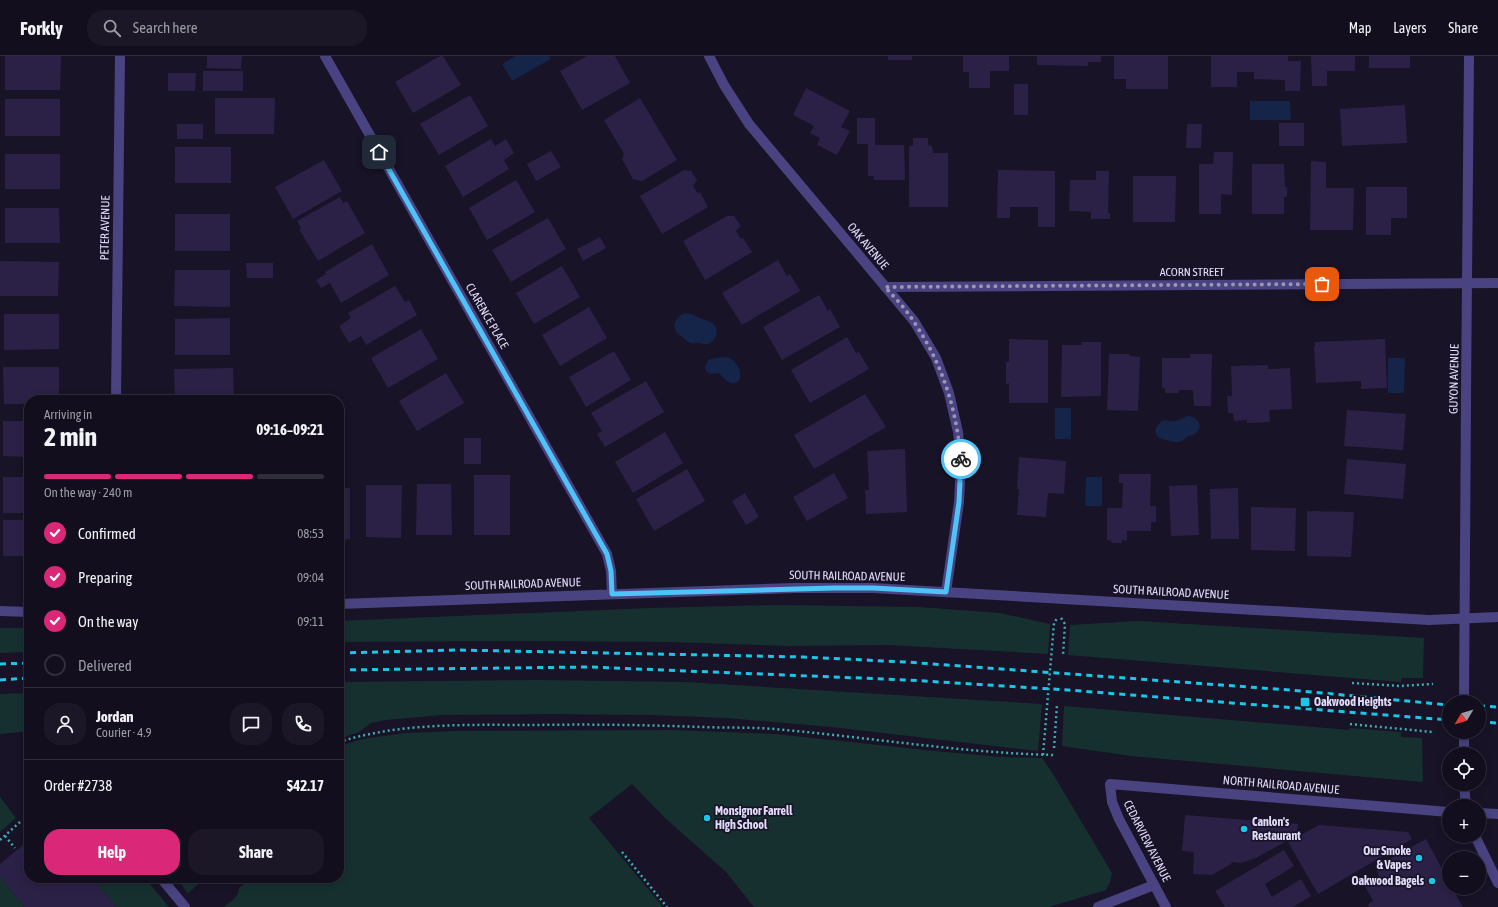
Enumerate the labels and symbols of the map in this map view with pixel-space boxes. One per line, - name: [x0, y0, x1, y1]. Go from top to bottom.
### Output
- pin: [362, 135, 396, 169]
- street label: PETER AVENUE: [97, 195, 113, 261]
- street label: OAK AVENUE: [845, 220, 891, 272]
- street label: ACORN STREET: [1160, 265, 1225, 279]
- pin: [1305, 267, 1339, 301]
- street label: CLARENCE PLACE: [463, 281, 511, 351]
- street label: GUYON AVENUE: [1446, 344, 1462, 414]
- courier: [941, 439, 981, 479]
- street label: SOUTH RAILROAD AVENUE: [789, 568, 905, 584]
- street label: SOUTH RAILROAD AVENUE: [465, 575, 581, 593]
- street label: SOUTH RAILROAD AVENUE: [1113, 582, 1229, 602]
- place label: Oakwood Heights: [1314, 695, 1392, 709]
- north arrow: [1442, 695, 1486, 739]
- marker: Oakwood Heights: [1299, 696, 1311, 708]
- street label: NORTH RAILROAD AVENUE: [1222, 773, 1340, 797]
- street label: CEDARVIEW AVENUE: [1120, 798, 1174, 884]
- place label: Monsignor Farrell High School: [715, 804, 793, 832]
- marker: Monsignor Farrell High School: [702, 813, 712, 823]
- place label: Canlon's Restaurant: [1252, 815, 1301, 843]
- marker: Canlon's Restaurant: [1239, 824, 1249, 834]
- place label: Our Smoke & Vapes: [1363, 844, 1412, 872]
- marker: Our Smoke & Vapes: [1414, 853, 1424, 863]
- place label: Oakwood Bagels: [1351, 874, 1425, 888]
- marker: Oakwood Bagels: [1427, 876, 1437, 886]

